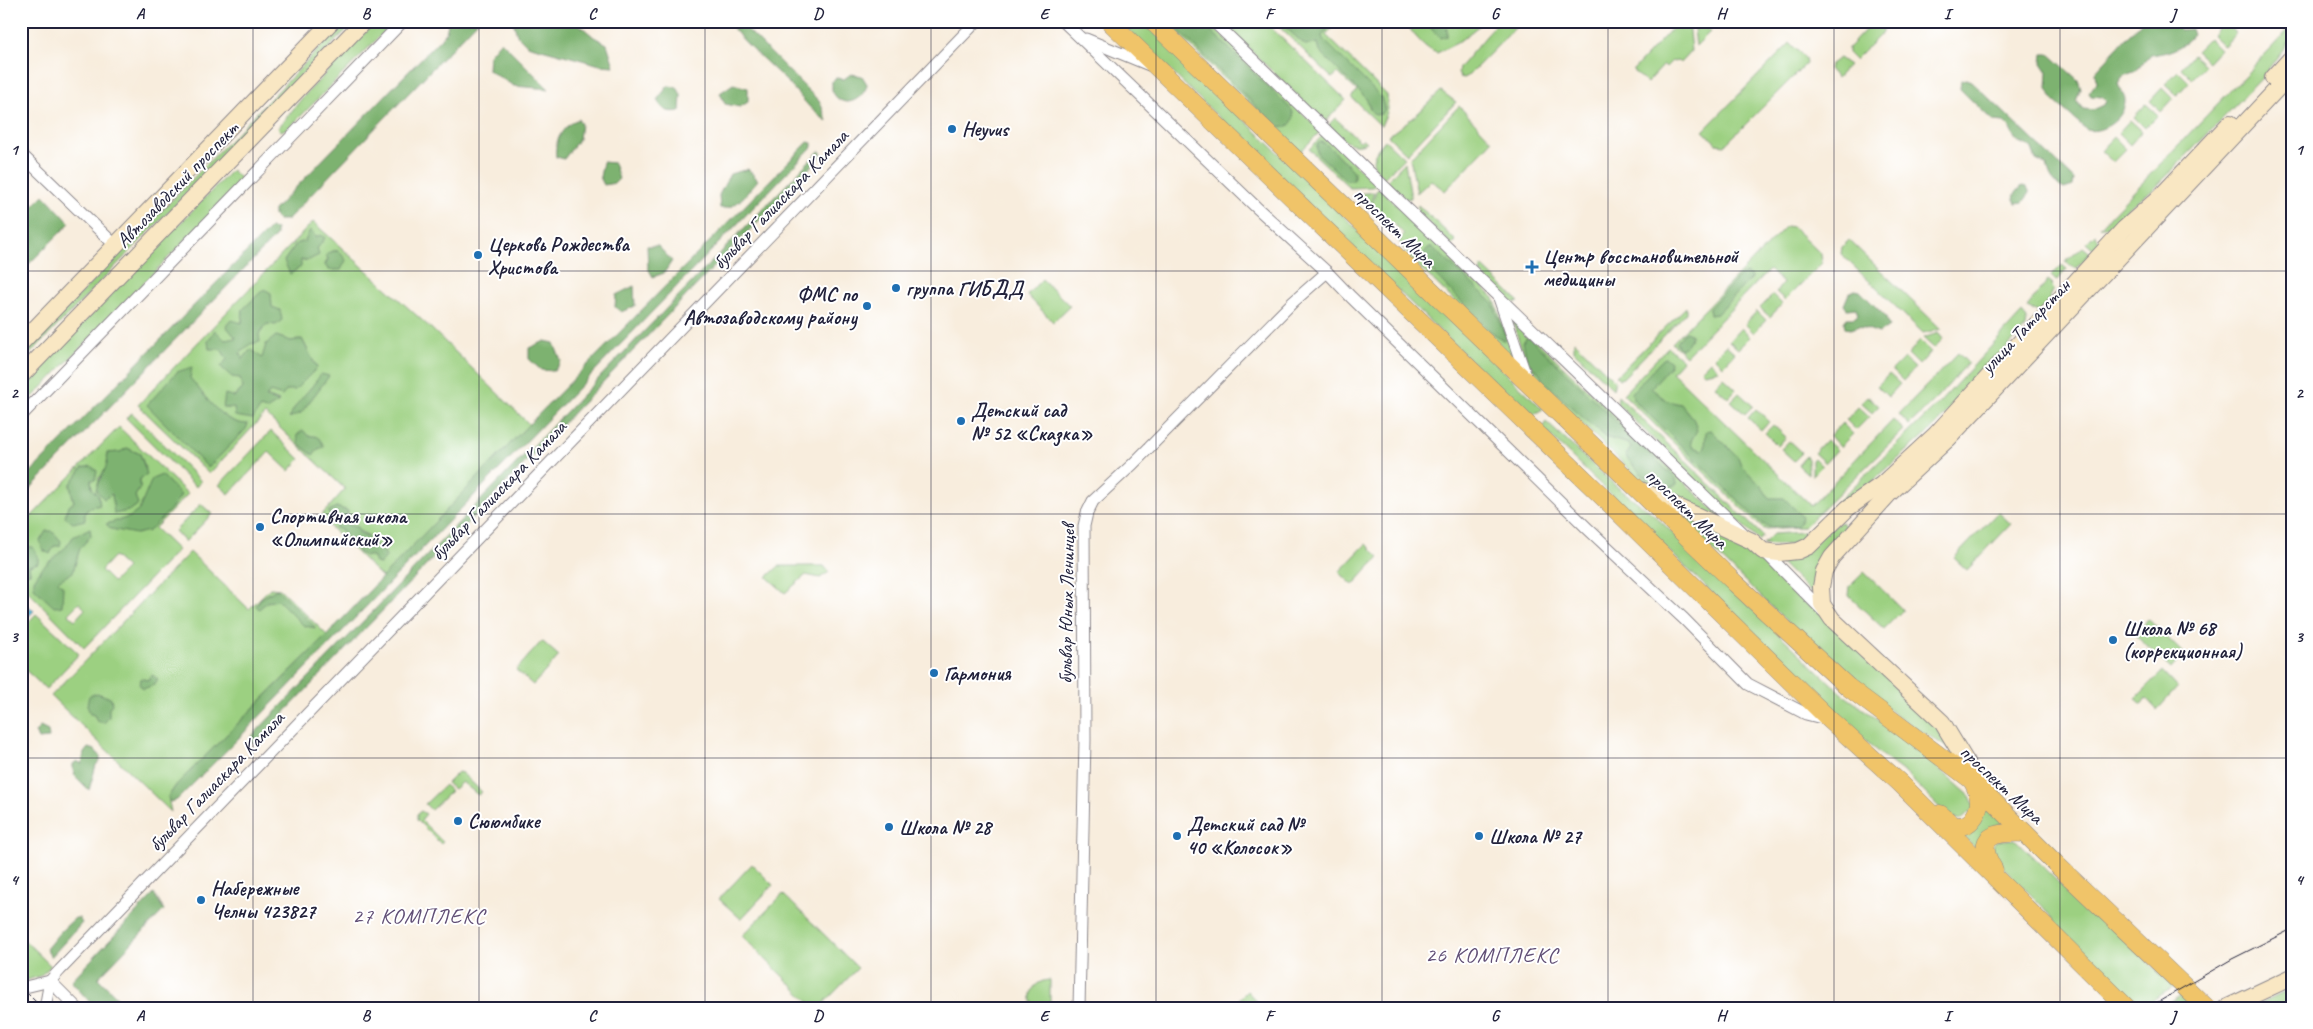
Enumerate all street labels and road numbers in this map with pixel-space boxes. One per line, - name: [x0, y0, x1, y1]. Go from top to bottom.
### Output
- street label: Автозаводский проспект: [111, 115, 245, 253]
- street label: бульвар Галиаскара Камала: [707, 123, 855, 275]
- street label: проспект Мира: [1348, 182, 1442, 274]
- street label: улица Татарстан: [1974, 272, 2077, 380]
- street label: бульвар Галиаскара Камала: [425, 414, 573, 566]
- street label: проспект Мира: [1640, 463, 1734, 555]
- street label: бульвар Юных Ленинцев: [1053, 521, 1080, 684]
- street label: бульвар Галиаскара Камала: [143, 705, 291, 857]
- street label: проспект Мира: [1955, 739, 2050, 830]

